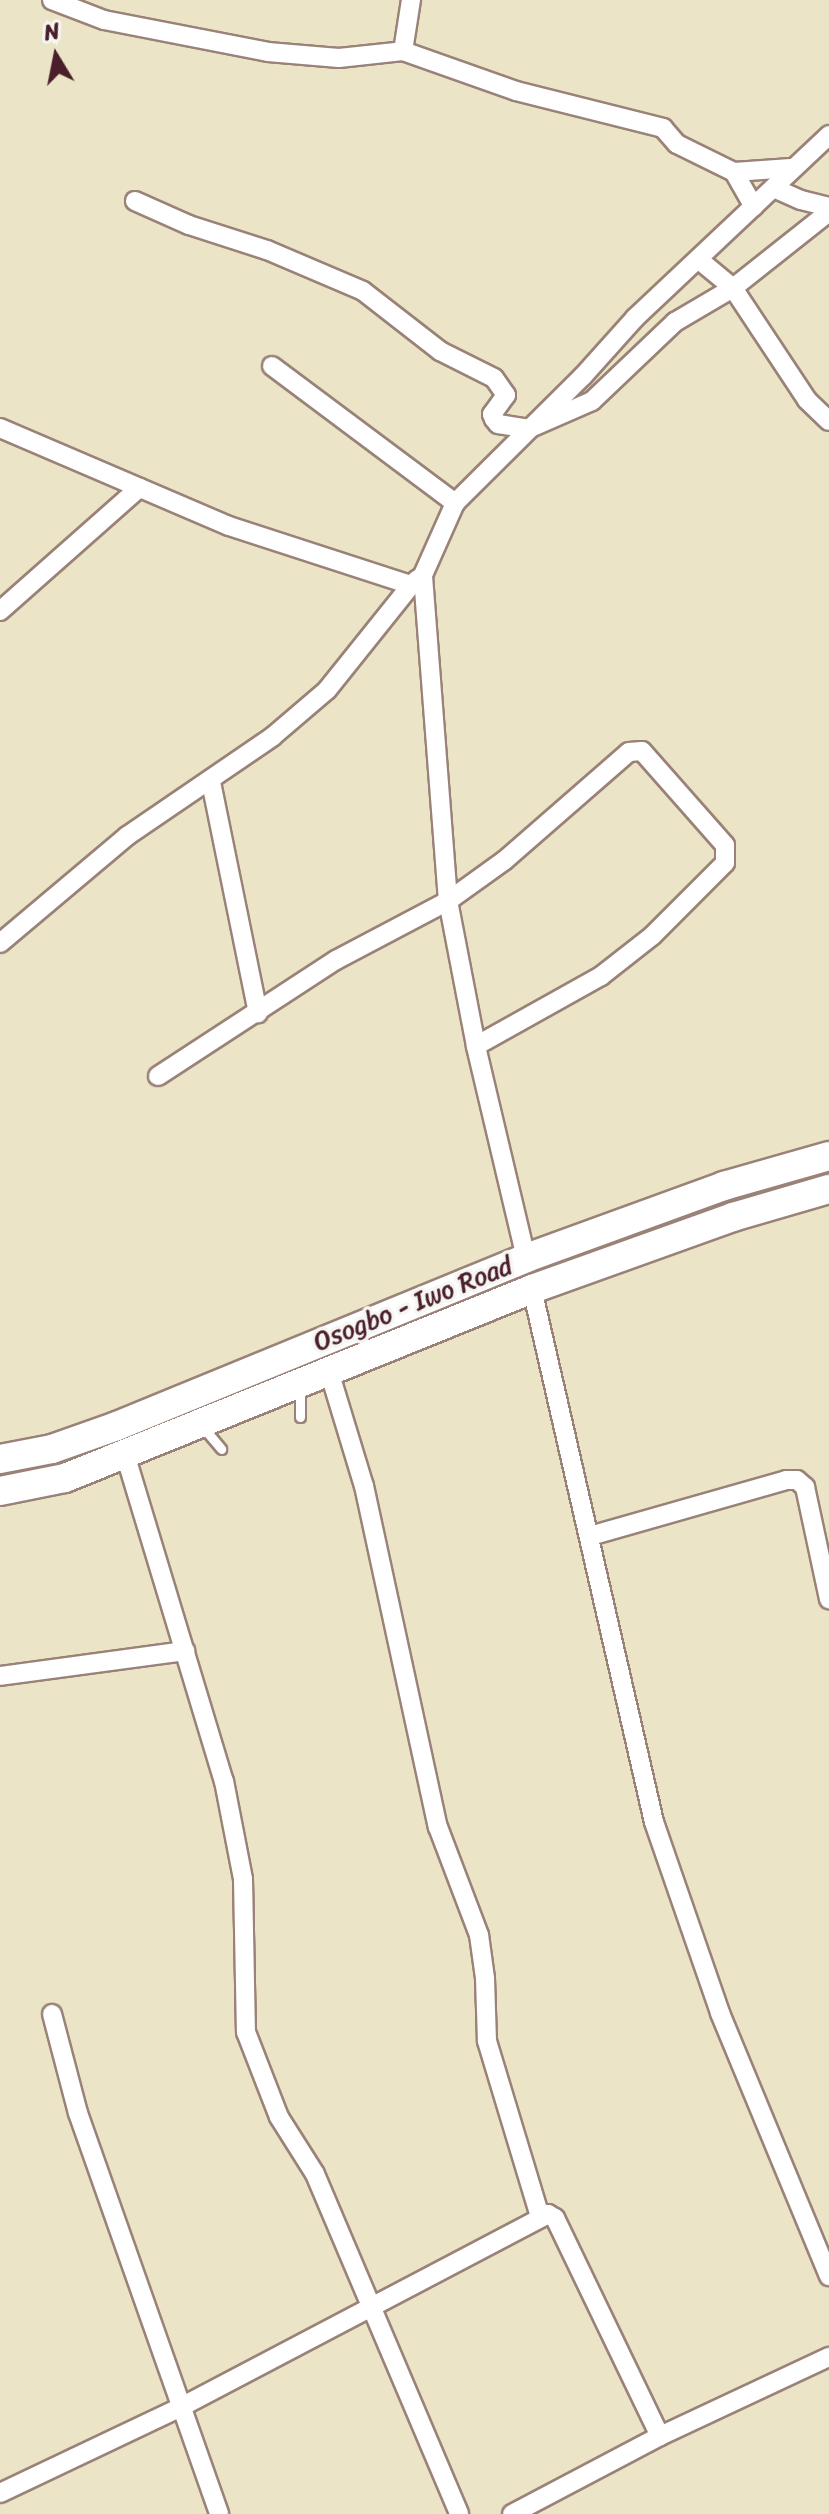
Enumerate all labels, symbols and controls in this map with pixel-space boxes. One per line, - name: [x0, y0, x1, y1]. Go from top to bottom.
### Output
- text: N: [41, 11, 63, 52]
- north arrow: [16, 16, 96, 96]
- street label: Osogbo - Iwo Road: [309, 1250, 517, 1358]

